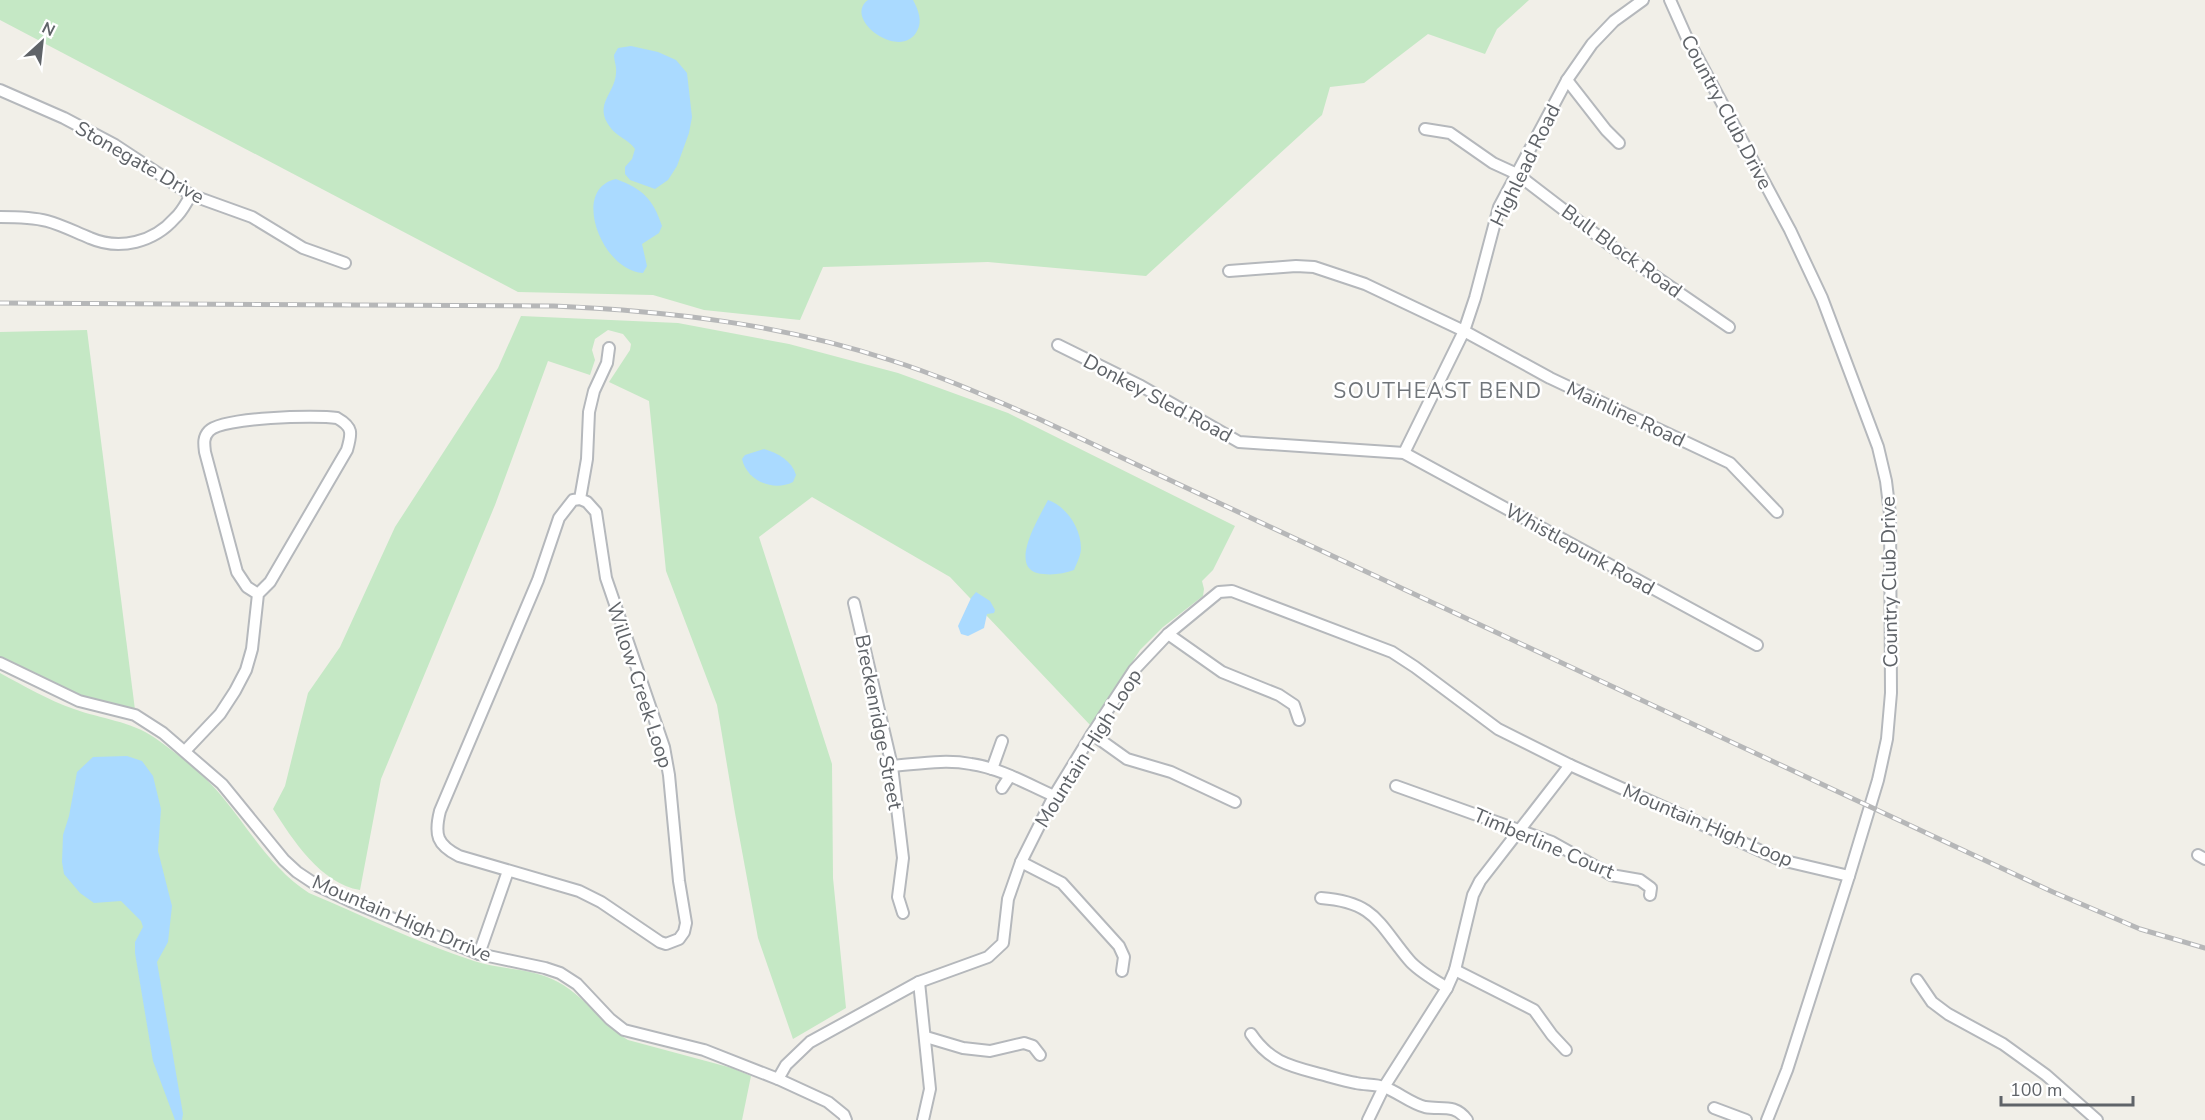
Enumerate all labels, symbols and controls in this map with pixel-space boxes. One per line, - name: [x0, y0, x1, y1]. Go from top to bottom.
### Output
- north arrow: [12, 12, 72, 72]
- text: N: [38, 17, 59, 42]
- street label: Country Club Drive: [1674, 30, 1779, 194]
- street label: Highlead Road: [1484, 99, 1567, 231]
- street label: Stonegate Drive: [70, 115, 209, 210]
- street label: Bull Block Road: [1556, 198, 1688, 304]
- street label: Donkey Sled Road: [1079, 348, 1237, 449]
- street label: Mainline Road: [1562, 375, 1689, 454]
- district label: SOUTHEAST BEND: [1333, 377, 1543, 405]
- street label: Country Club Drive: [1875, 496, 1904, 668]
- street label: Whistlepunk Road: [1500, 497, 1659, 602]
- street label: Willow Creek Loop: [600, 599, 679, 772]
- street label: Breckenridge Street: [848, 632, 909, 813]
- street label: Mountain High Loop: [1029, 664, 1148, 833]
- street label: Mountain High Loop: [1619, 777, 1797, 873]
- street label: Timberline Court: [1469, 802, 1619, 886]
- street label: Mountain High Drrive: [308, 868, 496, 968]
- scale bar: [2001, 1069, 2133, 1107]
- text: 100 m: [2010, 1078, 2062, 1102]

